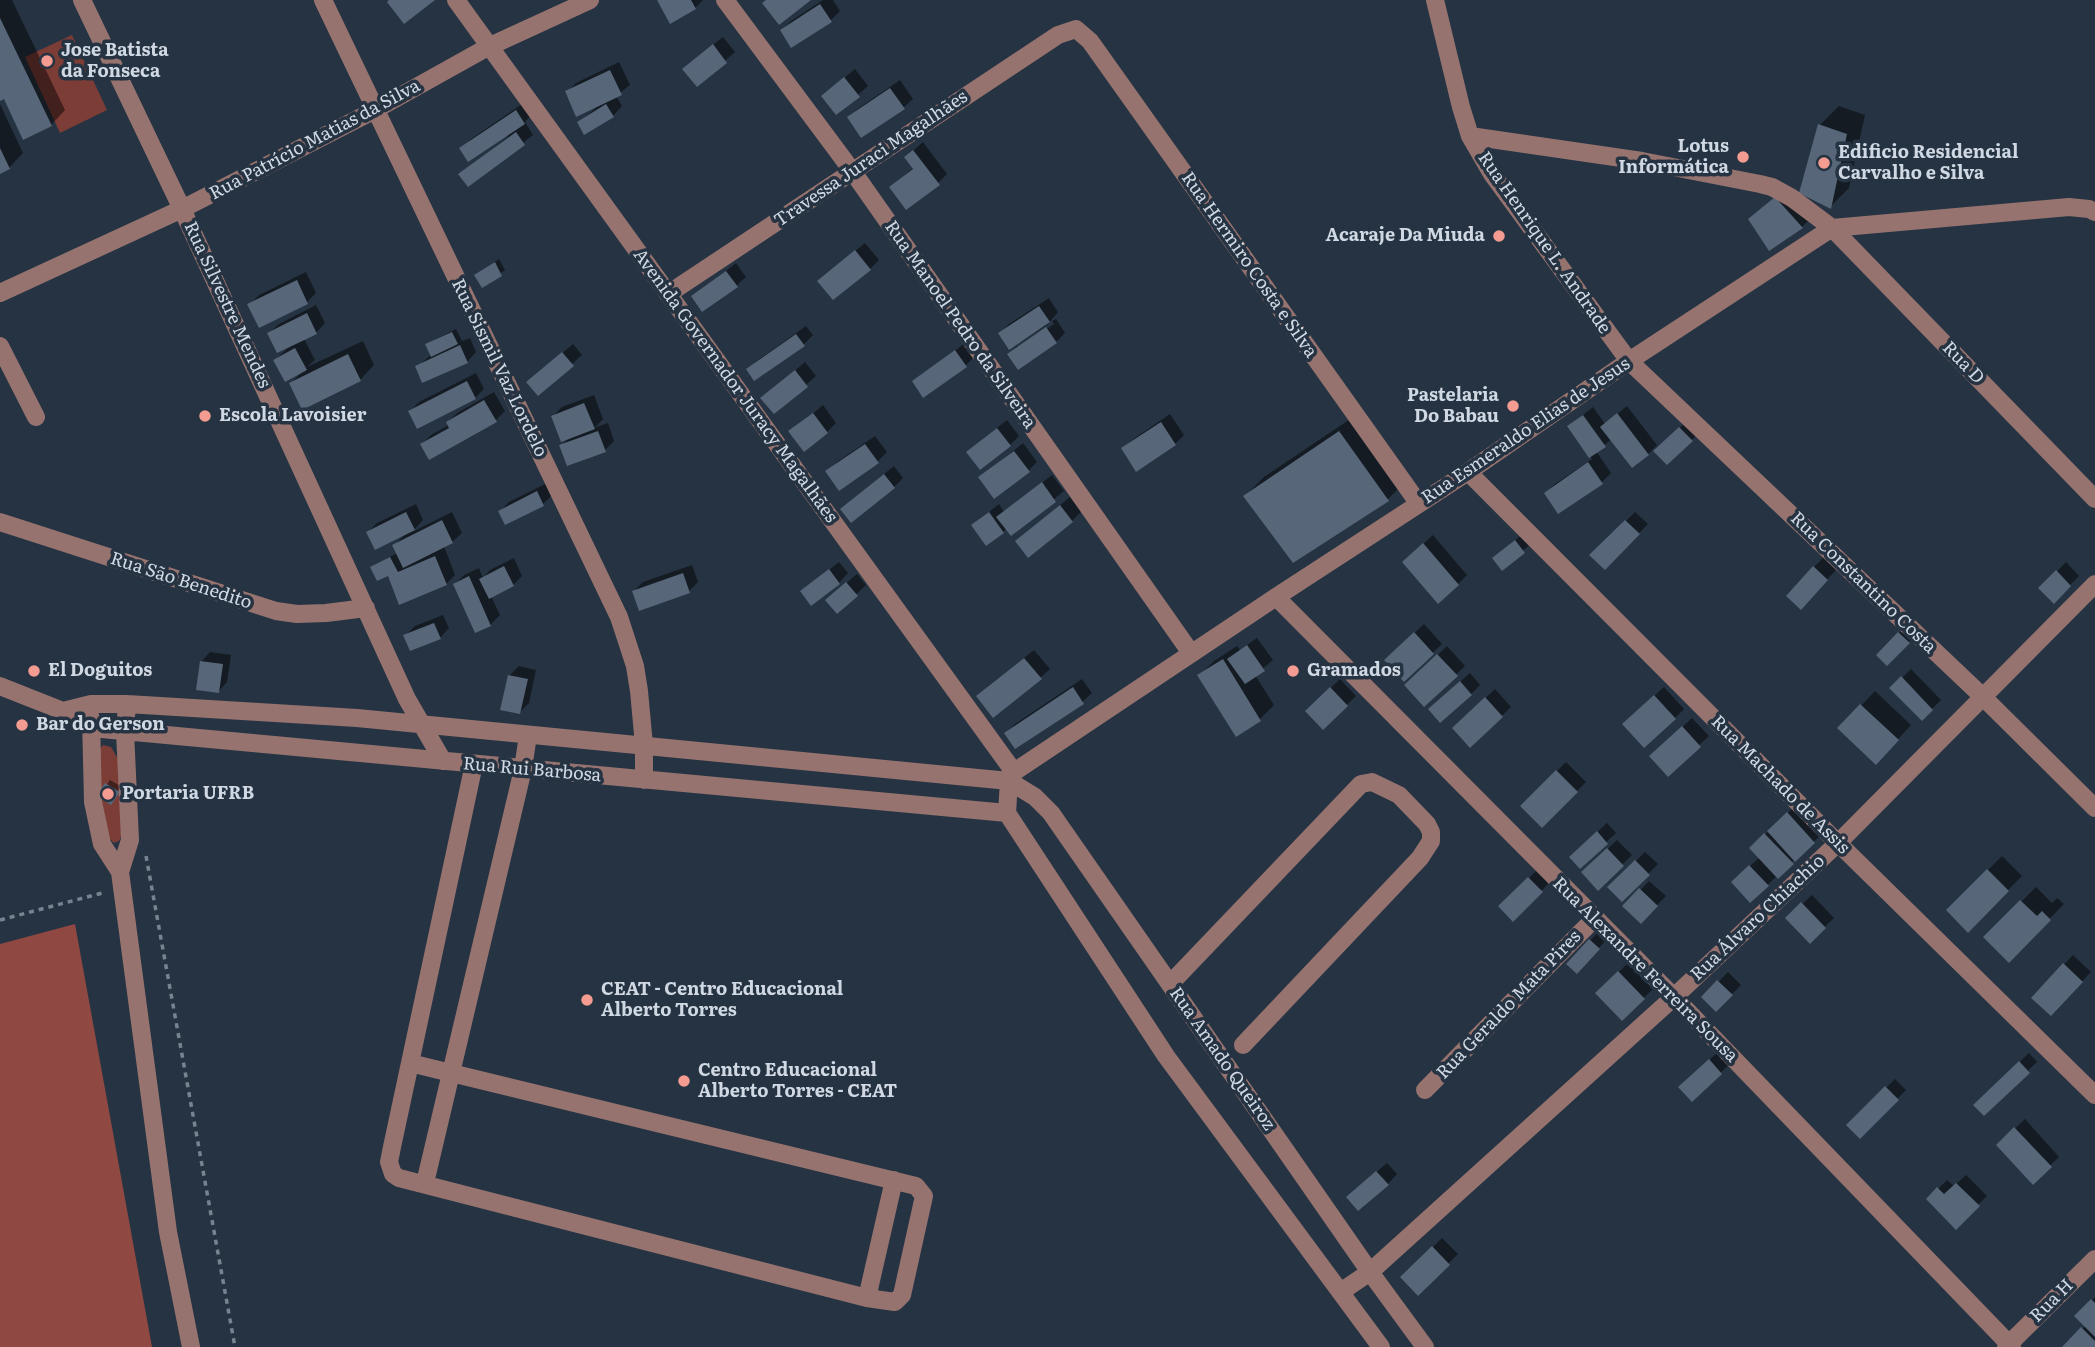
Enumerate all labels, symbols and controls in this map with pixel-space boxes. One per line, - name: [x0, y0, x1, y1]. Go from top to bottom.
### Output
- place label: Jose Batista da Fonseca: [61, 40, 169, 82]
- marker: Jose Batista da Fonseca: [39, 53, 55, 69]
- street label: Rua Patrício Matias da Silva: [206, 75, 424, 205]
- street label: Travessa Juraci Magalhães: [770, 86, 972, 232]
- place label: Lotus Informática: [1618, 136, 1729, 178]
- place label: Edificio Residencial Carvalho e Silva: [1838, 142, 2019, 184]
- street label: Rua Henrique L. Andrade: [1473, 148, 1615, 338]
- marker: Lotus Informática: [1735, 149, 1751, 165]
- marker: Edificio Residencial Carvalho e Silva: [1816, 155, 1832, 171]
- street label: Rua Hermiro Costa e Silva: [1177, 168, 1321, 362]
- street label: Rua Manoel Pedro da Silveira: [880, 217, 1040, 433]
- street label: Rua Silvestre Mendes: [179, 218, 275, 392]
- place label: Acaraje Da Miuda: [1325, 225, 1485, 247]
- marker: Acaraje Da Miuda: [1491, 228, 1507, 244]
- street label: Avenida Governador Juracy Magalhães: [628, 245, 842, 527]
- street label: Rua Sismil Vaz Lordelo: [446, 275, 552, 461]
- street label: Rua D: [1938, 337, 1988, 389]
- street label: Rua Esmeraldo Elias de Jesus: [1418, 353, 1634, 509]
- place label: Pastelaria Do Babau: [1407, 385, 1499, 428]
- marker: Pastelaria Do Babau: [1505, 398, 1521, 414]
- place label: Escola Lavoisier: [219, 405, 366, 427]
- marker: Escola Lavoisier: [197, 408, 213, 424]
- street label: Rua Constantino Costa: [1786, 508, 1940, 658]
- street label: Rua São Benedito: [107, 548, 255, 614]
- place label: El Doguitos: [48, 660, 152, 682]
- place label: Gramados: [1307, 660, 1401, 682]
- marker: El Doguitos: [26, 663, 42, 679]
- marker: Gramados: [1285, 663, 1301, 679]
- street label: Rua Machado de Assis: [1706, 711, 1854, 859]
- place label: Bar do Gerson: [36, 714, 165, 736]
- marker: Bar do Gerson: [14, 717, 30, 733]
- street label: Rua Rui Barbosa: [462, 753, 602, 787]
- place label: Portaria UFRB: [122, 783, 254, 805]
- marker: Portaria UFRB: [100, 786, 116, 802]
- street label: Rua Álvaro Chiachio: [1687, 850, 1829, 986]
- street label: Rua Alexandre Ferreira Sousa: [1548, 873, 1742, 1067]
- street label: Rua Geraldo Mata Pires: [1432, 926, 1586, 1084]
- place label: CEAT - Centro Educacional Alberto Torres: [601, 979, 843, 1021]
- street label: Rua Amado Queiroz: [1164, 983, 1280, 1135]
- marker: CEAT - Centro Educacional Alberto Torres: [579, 992, 595, 1008]
- place label: Centro Educacional Alberto Torres - CEAT: [698, 1060, 897, 1102]
- marker: Centro Educacional Alberto Torres - CEAT: [676, 1073, 692, 1089]
- street label: Rua H: [2026, 1275, 2078, 1327]

